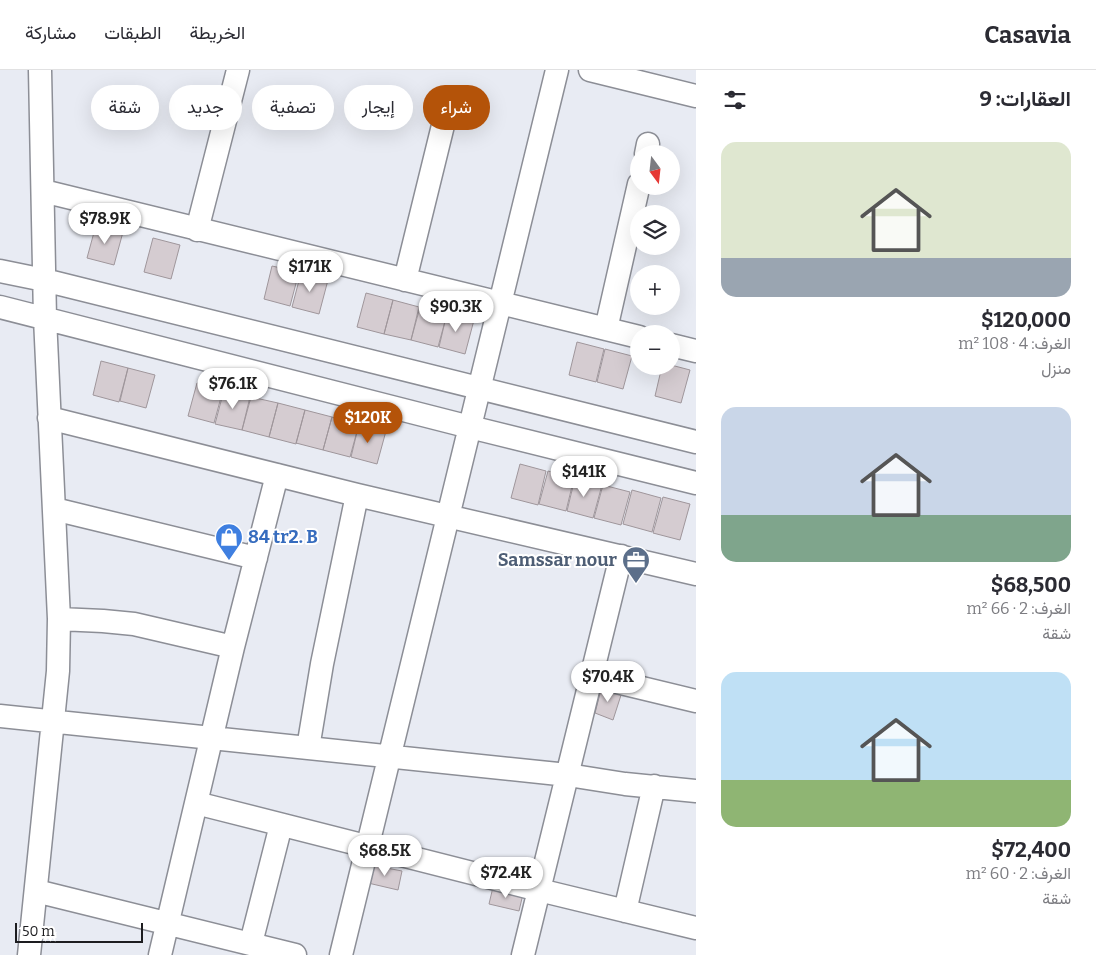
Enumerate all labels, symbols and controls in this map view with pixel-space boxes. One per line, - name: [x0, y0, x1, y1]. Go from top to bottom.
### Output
- text: Casavia: [984, 21, 1071, 49]
- text: مشاركة: [25, 22, 76, 44]
- text: الطبقات: [104, 22, 161, 44]
- text: الخريطة: [189, 22, 245, 44]
- chip: شقة: [91, 85, 159, 130]
- chip: جديد: [169, 85, 242, 130]
- chip: تصفية: [252, 85, 334, 130]
- chip: إيجار: [344, 85, 413, 130]
- chip: شراء: [423, 85, 490, 130]
- icon: filters: [721, 86, 749, 114]
- text: العقارات: 9: [980, 86, 1071, 112]
- north arrow: [630, 145, 680, 195]
- map controls: [630, 145, 680, 375]
- icon: home: [851, 175, 941, 265]
- pin: $78.9K: [64, 202, 146, 245]
- button: layers: [630, 205, 680, 255]
- text: $78.9K: [79, 209, 131, 228]
- pin: $171K: [275, 250, 345, 293]
- text: $171K: [288, 257, 332, 276]
- button: +: [630, 265, 680, 315]
- pin: $90.3K: [415, 290, 497, 333]
- text: $90.3K: [430, 297, 482, 316]
- text: $120,000: [981, 307, 1071, 333]
- button: −: [630, 325, 680, 375]
- text: الغرف: 4 · 108 m²: [958, 334, 1071, 353]
- text: منزل: [1041, 359, 1071, 378]
- pin: $76.1K: [192, 368, 274, 410]
- text: $76.1K: [208, 374, 258, 393]
- pin: $120K: [333, 402, 403, 444]
- text: $120K: [344, 408, 392, 427]
- icon: home: [851, 440, 941, 530]
- pin: $141K: [549, 456, 619, 498]
- text: $141K: [562, 462, 606, 481]
- shop icon: 84 tr2. B: [214, 522, 244, 561]
- place label: 84 tr2. B: [248, 526, 318, 548]
- office icon: Samssar nour: [621, 545, 651, 584]
- place label: Samssar nour: [498, 549, 618, 571]
- text: $68,500: [991, 572, 1071, 598]
- text: الغرف: 2 · 66 m²: [967, 599, 1071, 618]
- text: شقة: [1042, 624, 1071, 643]
- pin: $70.4K: [567, 660, 649, 703]
- text: $70.4K: [582, 667, 634, 686]
- icon: home: [851, 705, 941, 795]
- pin: $68.5K: [344, 834, 426, 877]
- text: $72,400: [991, 837, 1071, 863]
- text: $68.5K: [359, 841, 411, 860]
- pin: $72.4K: [465, 856, 547, 899]
- text: $72.4K: [480, 863, 532, 882]
- text: الغرف: 2 · 60 m²: [966, 864, 1071, 883]
- text: شقة: [1042, 889, 1071, 908]
- scale bar: [15, 920, 142, 943]
- text: 50 m: [22, 923, 55, 940]

